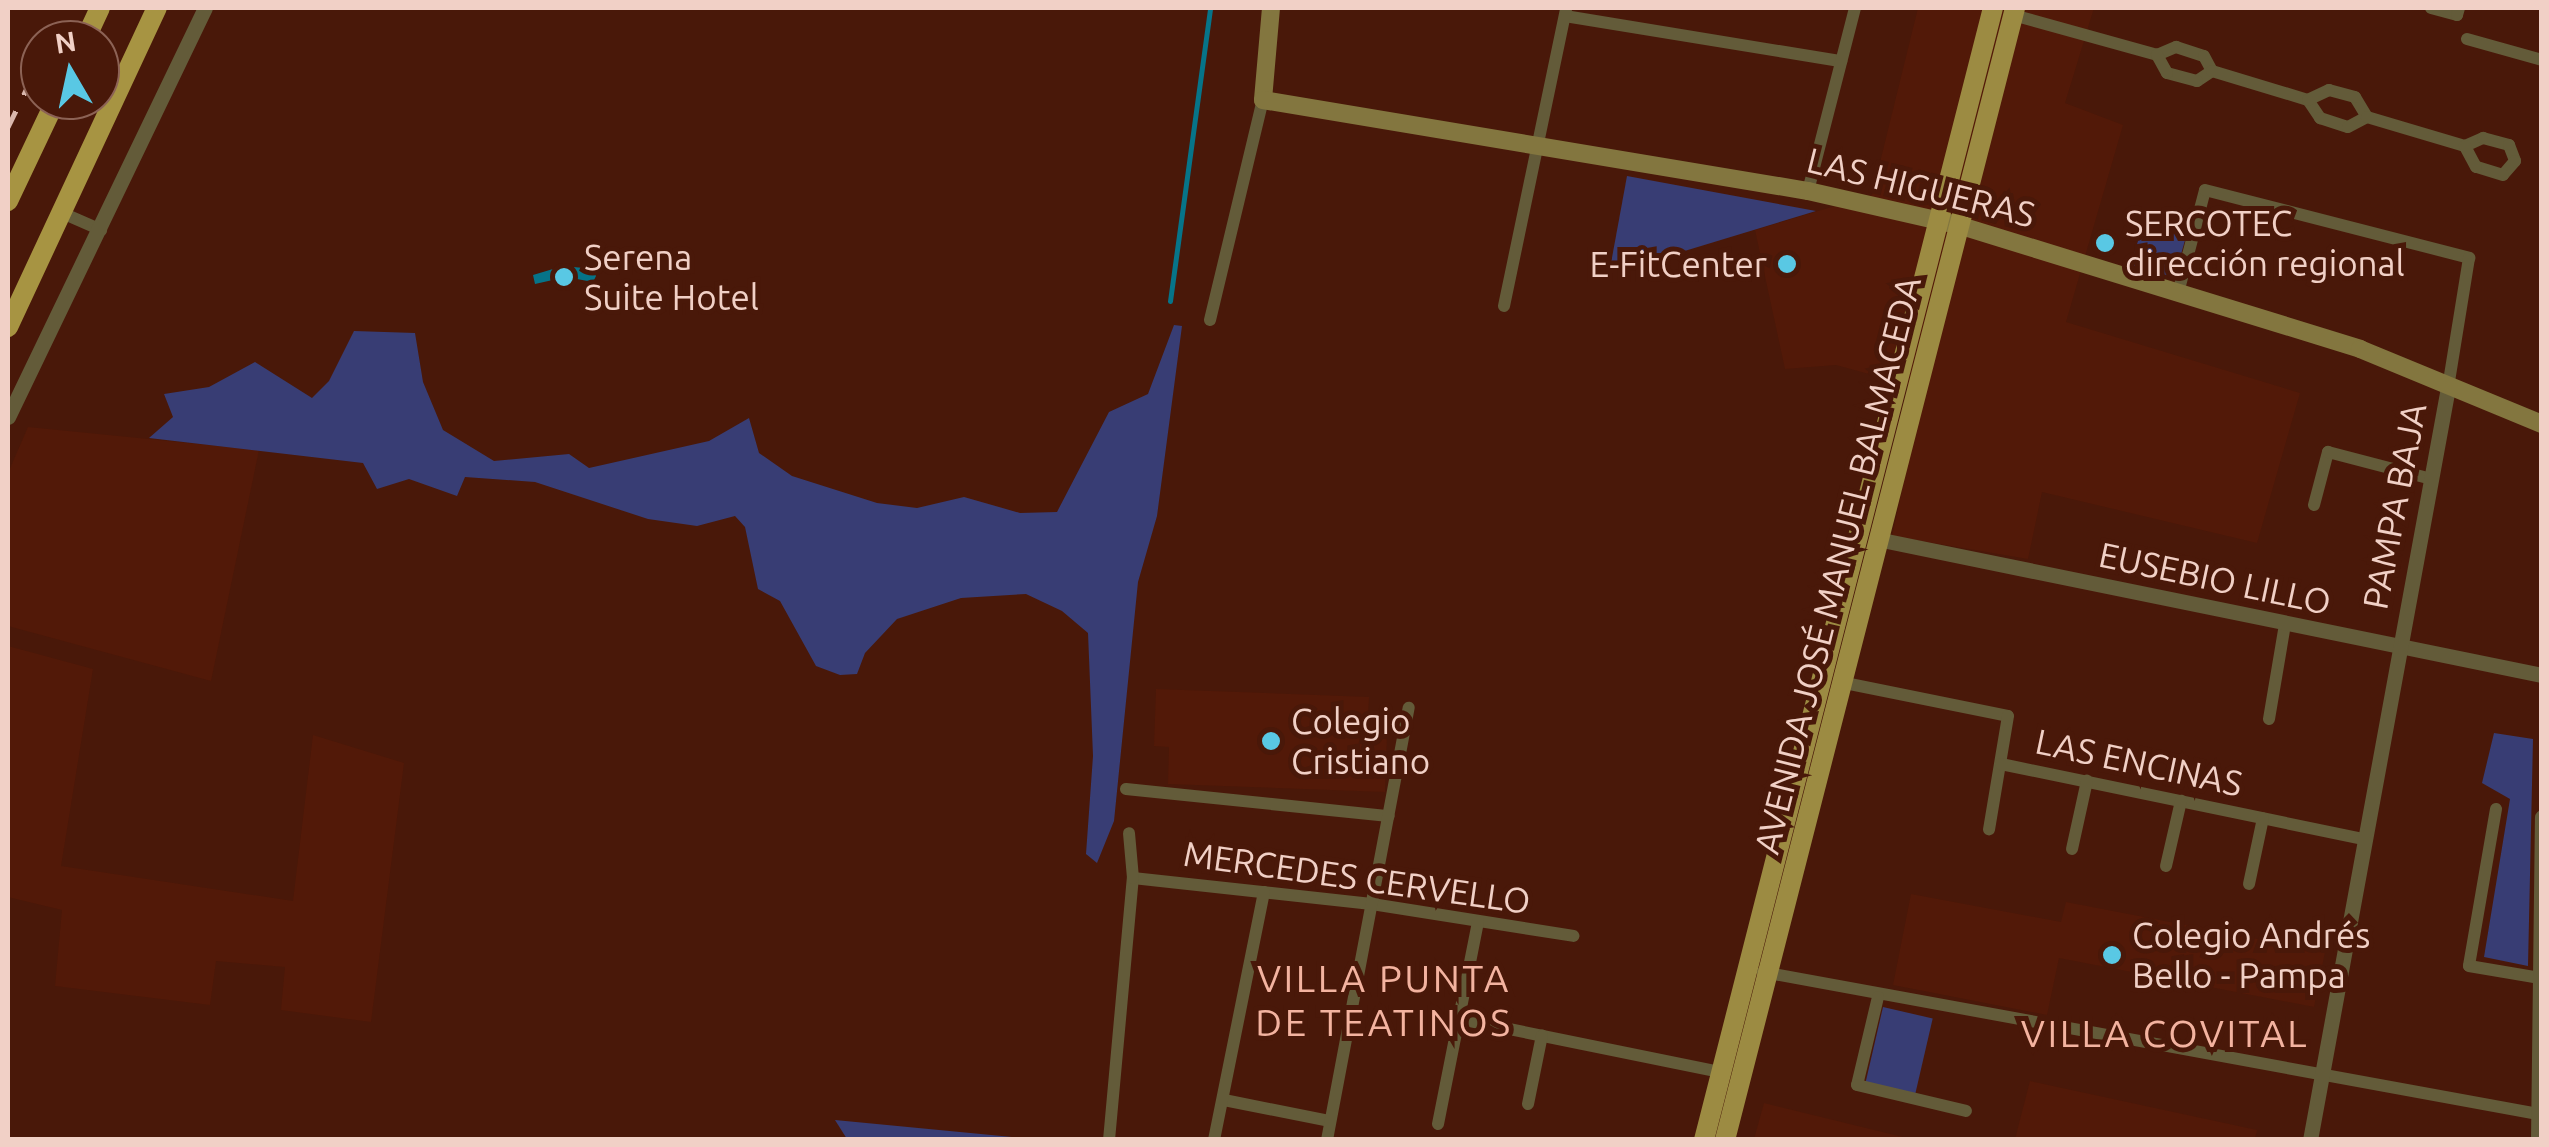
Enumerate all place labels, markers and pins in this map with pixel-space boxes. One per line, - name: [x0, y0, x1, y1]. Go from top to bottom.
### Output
- place label: SERCOTEC dirección regional: [2125, 202, 2405, 284]
- marker: SERCOTEC dirección regional: [2094, 232, 2116, 254]
- place label: Serena Suite Hotel: [584, 236, 759, 318]
- place label: E-FitCenter: [1590, 243, 1767, 285]
- marker: E-FitCenter: [1776, 253, 1798, 275]
- marker: Serena Suite Hotel: [553, 266, 575, 288]
- place label: Colegio Cristiano: [1291, 700, 1430, 782]
- marker: Colegio Cristiano: [1260, 730, 1282, 752]
- place label: Colegio Andrés Bello - Pampa: [2132, 914, 2370, 996]
- marker: Colegio Andrés Bello - Pampa: [2101, 944, 2123, 966]

